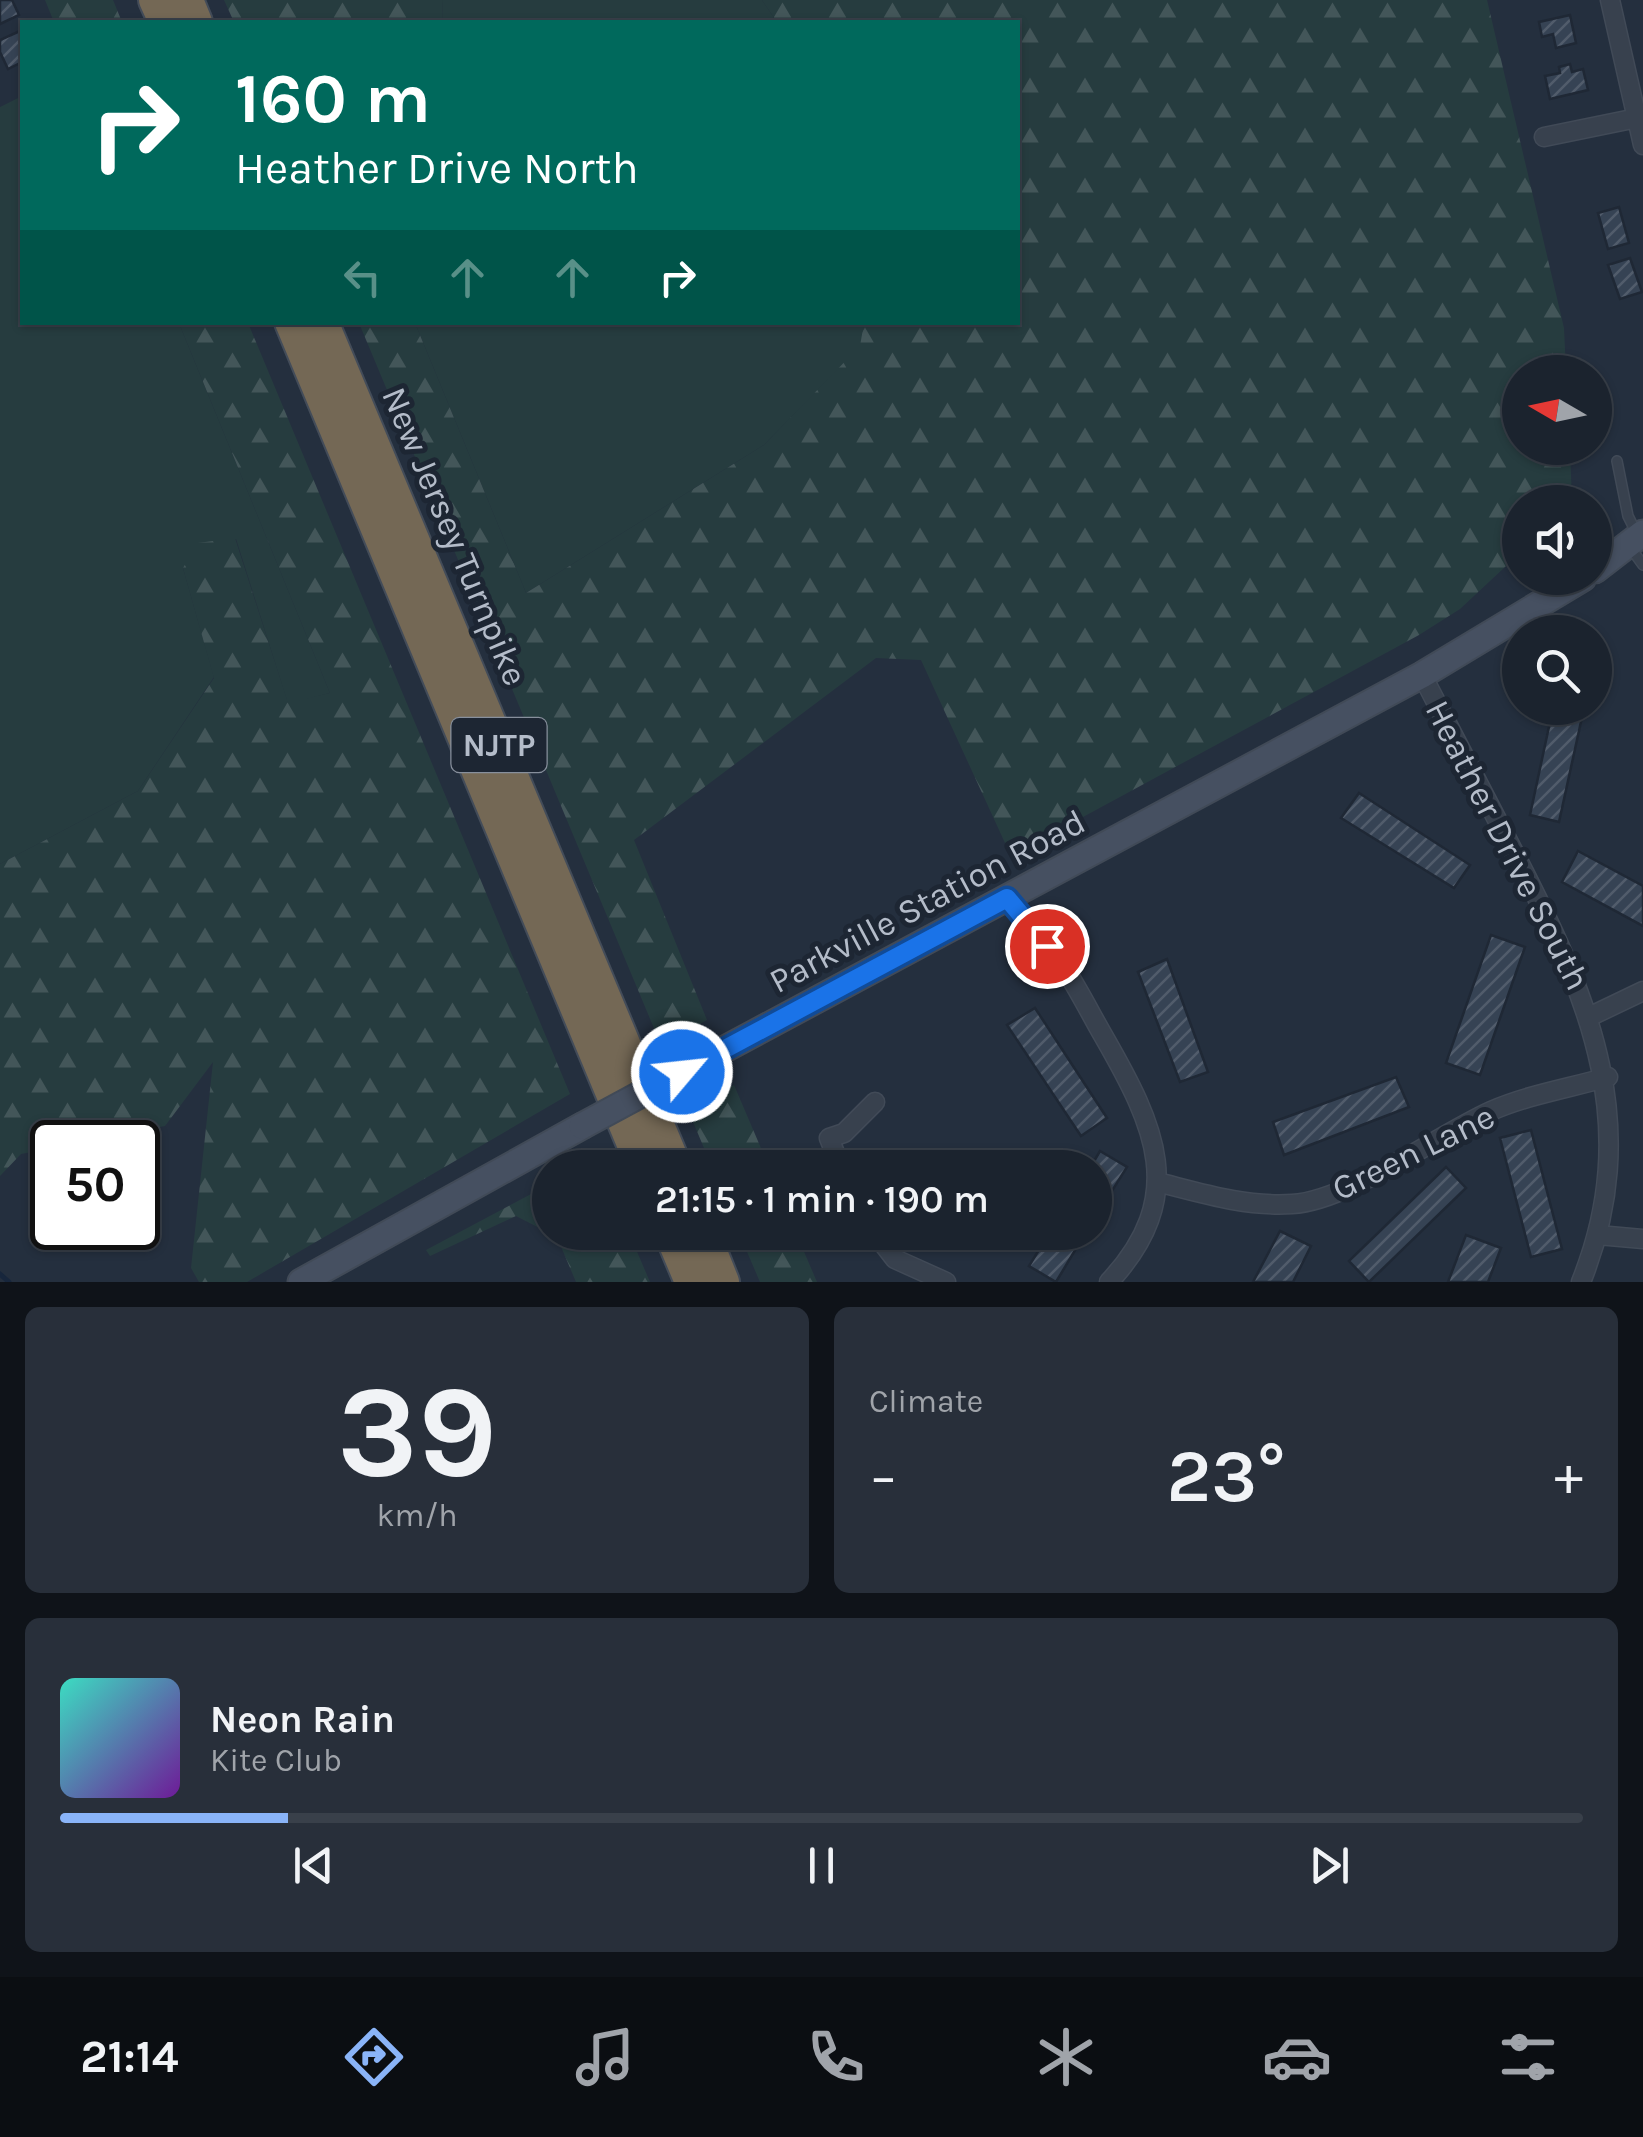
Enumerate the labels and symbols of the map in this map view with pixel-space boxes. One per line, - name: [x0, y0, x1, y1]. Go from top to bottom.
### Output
- north arrow: [1502, 355, 1612, 465]
- street label: New Jersey Turnpike: [373, 381, 536, 691]
- street label: Heather Drive South: [1417, 694, 1598, 997]
- road number: NJTP: [452, 718, 546, 772]
- street label: Parkville Station Road: [763, 801, 1092, 1002]
- pin: [1005, 904, 1090, 989]
- position arrow: [630, 1020, 734, 1124]
- street label: Green Lane: [1325, 1096, 1501, 1209]
- speed limit sign: 50: [30, 1120, 160, 1250]

